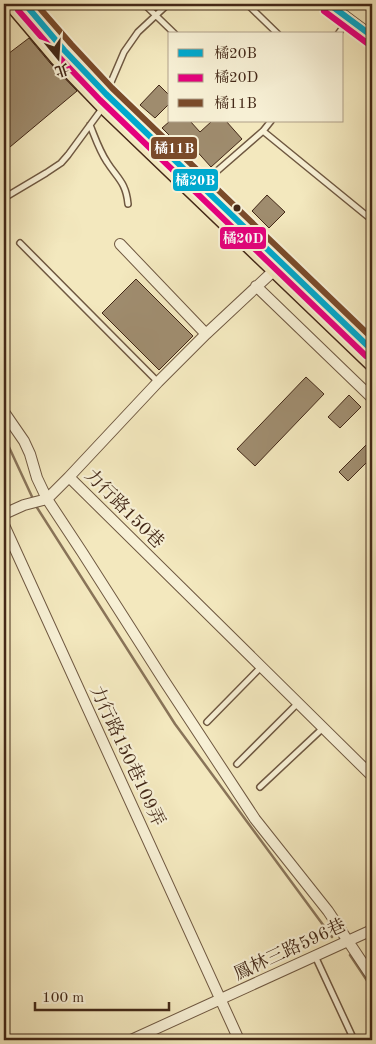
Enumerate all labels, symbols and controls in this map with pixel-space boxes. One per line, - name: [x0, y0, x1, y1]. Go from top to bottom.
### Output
- north arrow: [32, 32, 82, 82]
- legend: [168, 32, 344, 122]
- text: 橘20B: [214, 45, 257, 62]
- text: 北: [53, 61, 71, 79]
- text: 橘20D: [214, 69, 258, 86]
- text: 橘11B: [214, 95, 257, 112]
- line badge: 橘11B: [150, 136, 198, 160]
- text: 橘11B: [154, 141, 194, 156]
- line badge: 橘20B: [172, 168, 219, 192]
- text: 橘20B: [175, 173, 215, 188]
- unlabelled marker: [232, 203, 242, 213]
- line badge: 橘20D: [219, 226, 267, 250]
- text: 橘20D: [222, 231, 264, 246]
- street label: 力行路150巷: [81, 465, 168, 552]
- street label: 力行路150巷109弄: [87, 682, 169, 829]
- street label: 鳳林三路596巷: [230, 914, 349, 984]
- scale bar: [35, 979, 169, 1011]
- text: 100 m: [42, 991, 84, 1006]

